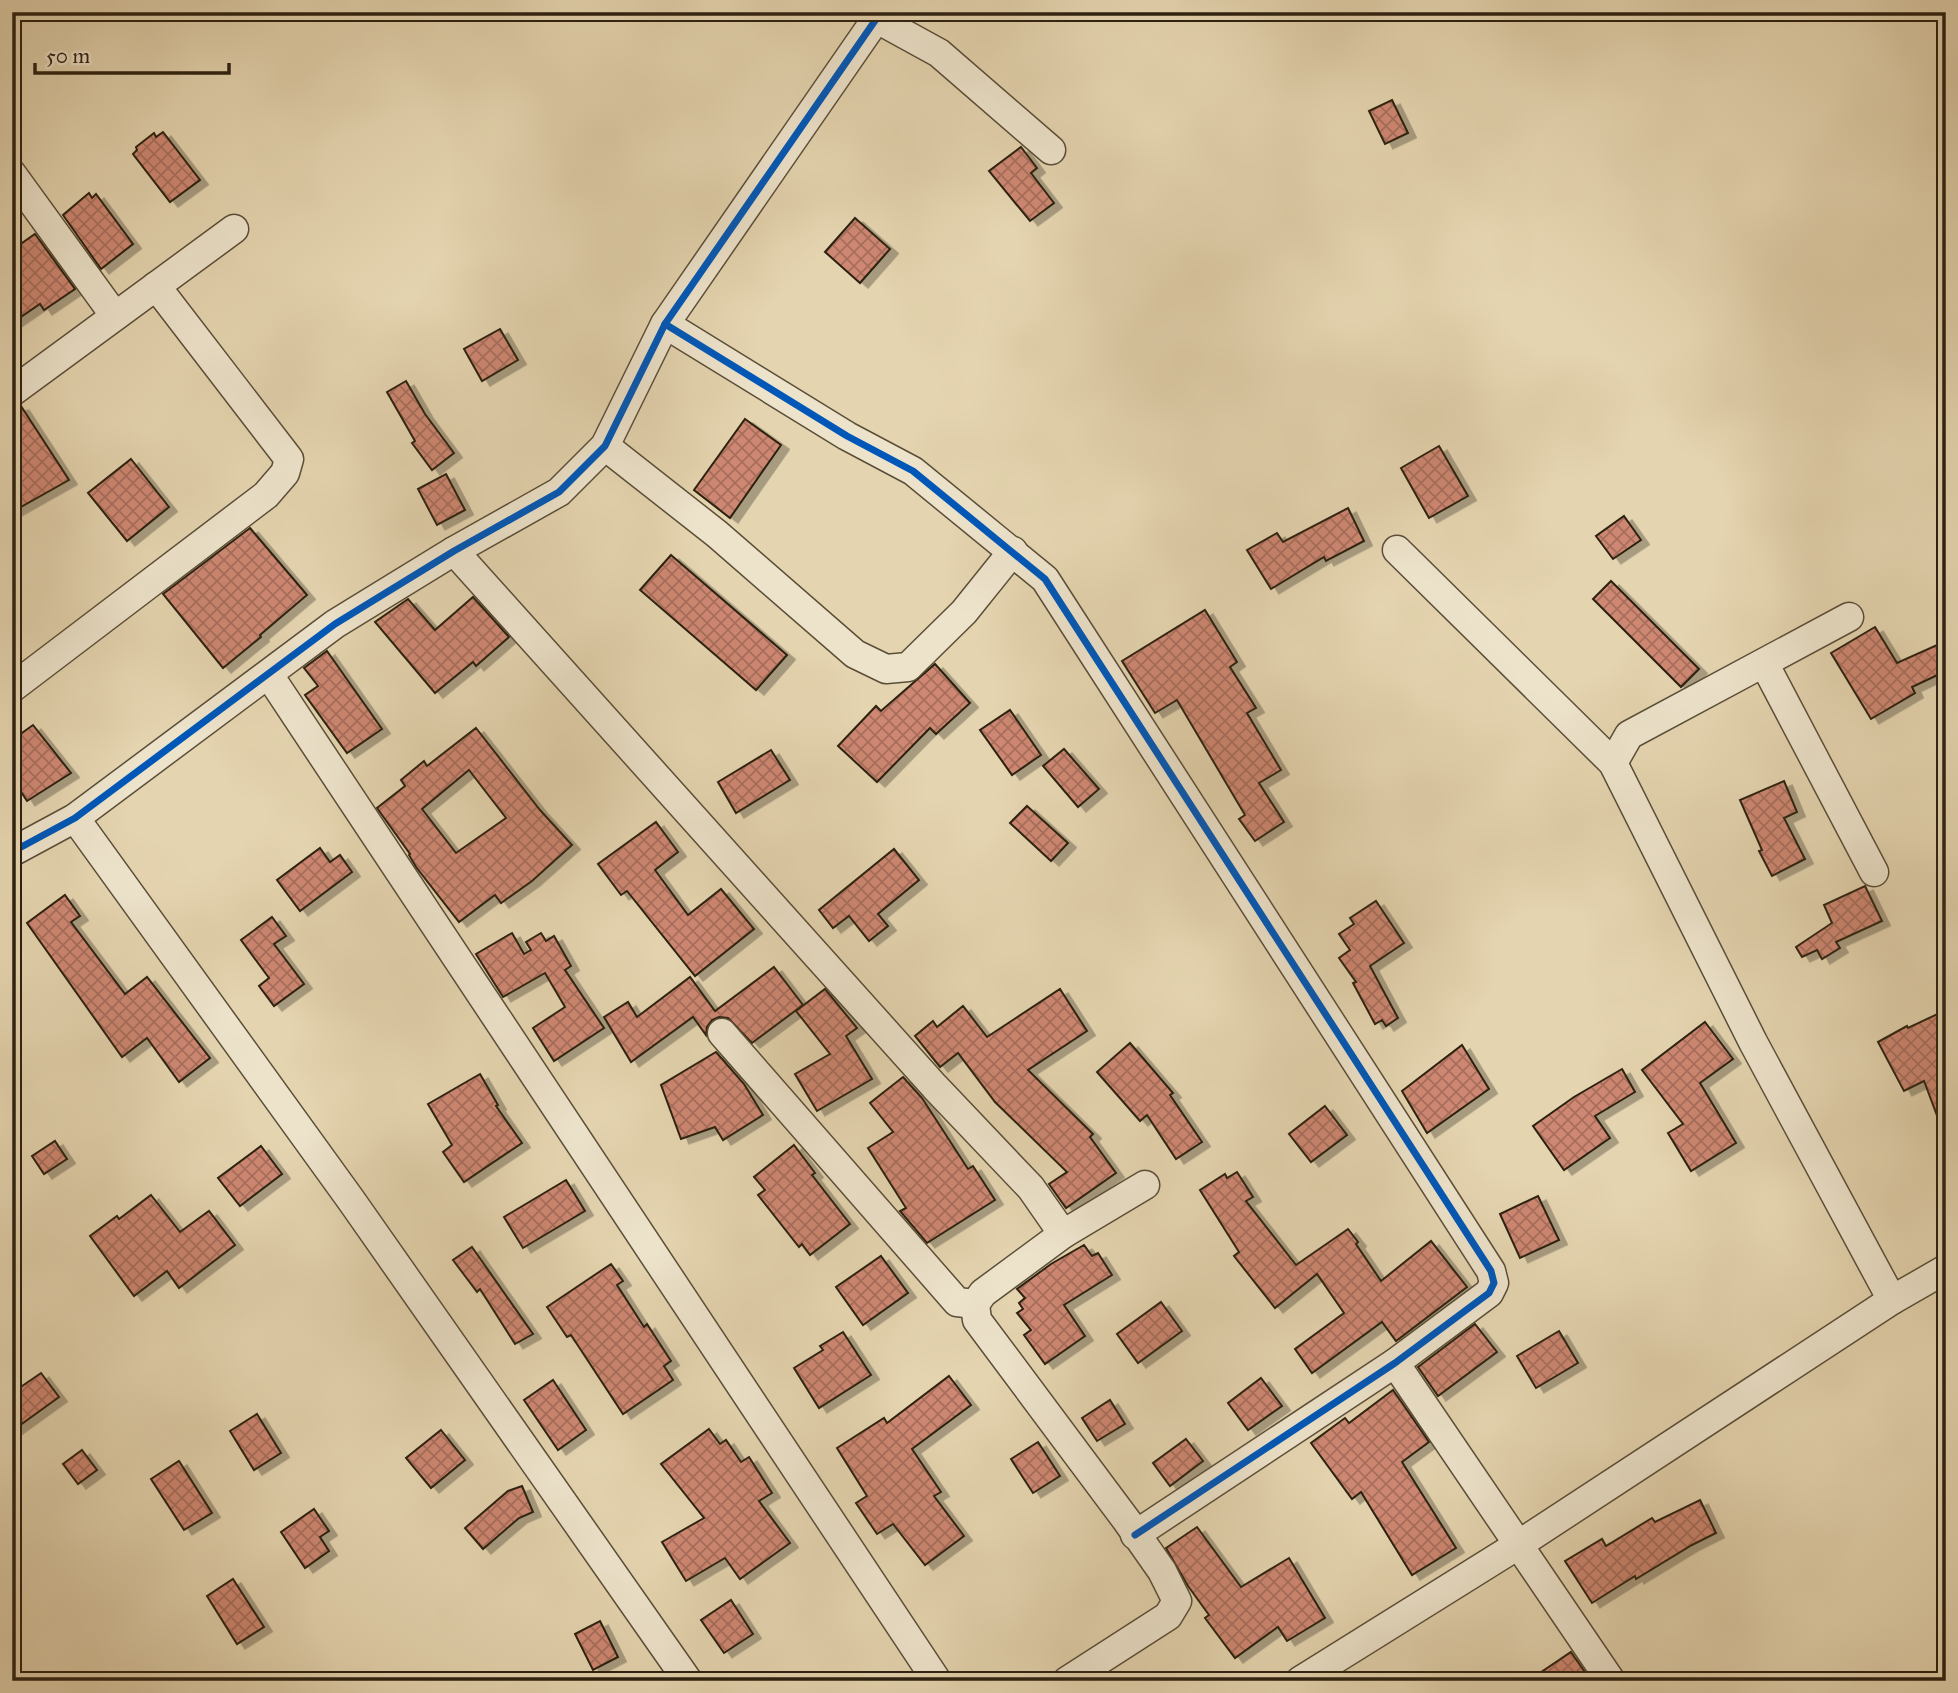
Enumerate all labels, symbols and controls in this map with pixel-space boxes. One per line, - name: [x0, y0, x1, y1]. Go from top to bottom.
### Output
- scale bar: [35, 32, 229, 76]
- text: 50 m: [46, 43, 91, 69]

